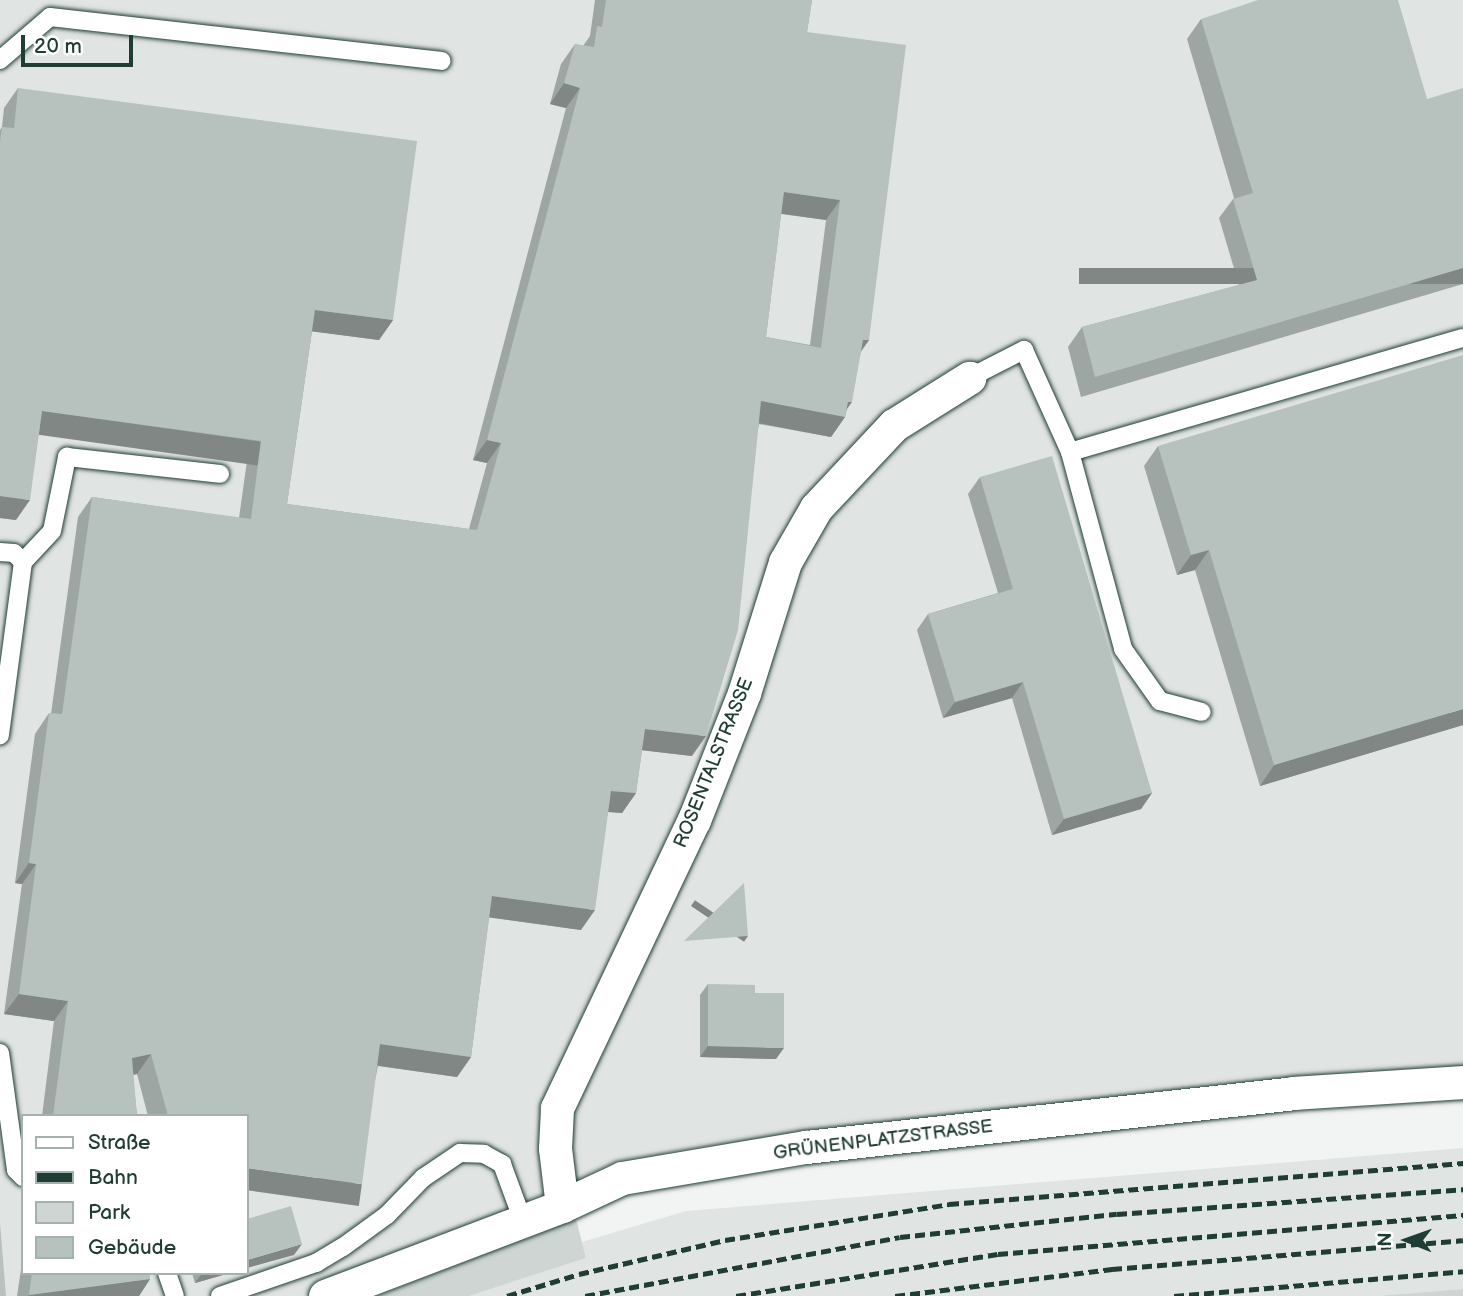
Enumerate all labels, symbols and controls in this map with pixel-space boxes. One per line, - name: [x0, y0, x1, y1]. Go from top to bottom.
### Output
- scale bar: [24, 21, 136, 65]
- text: 20 m: [34, 34, 82, 59]
- street label: ROSENTALSTRASSE: [669, 675, 759, 851]
- legend: [21, 1114, 248, 1275]
- street label: GRÜNENPLATZSTRASSE: [772, 1115, 994, 1165]
- text: Straße: [88, 1130, 150, 1155]
- text: Bahn: [88, 1165, 138, 1190]
- text: Park: [88, 1200, 130, 1225]
- north arrow: [1372, 1205, 1442, 1275]
- text: N: [1374, 1232, 1397, 1247]
- text: Gebäude: [88, 1235, 176, 1260]

